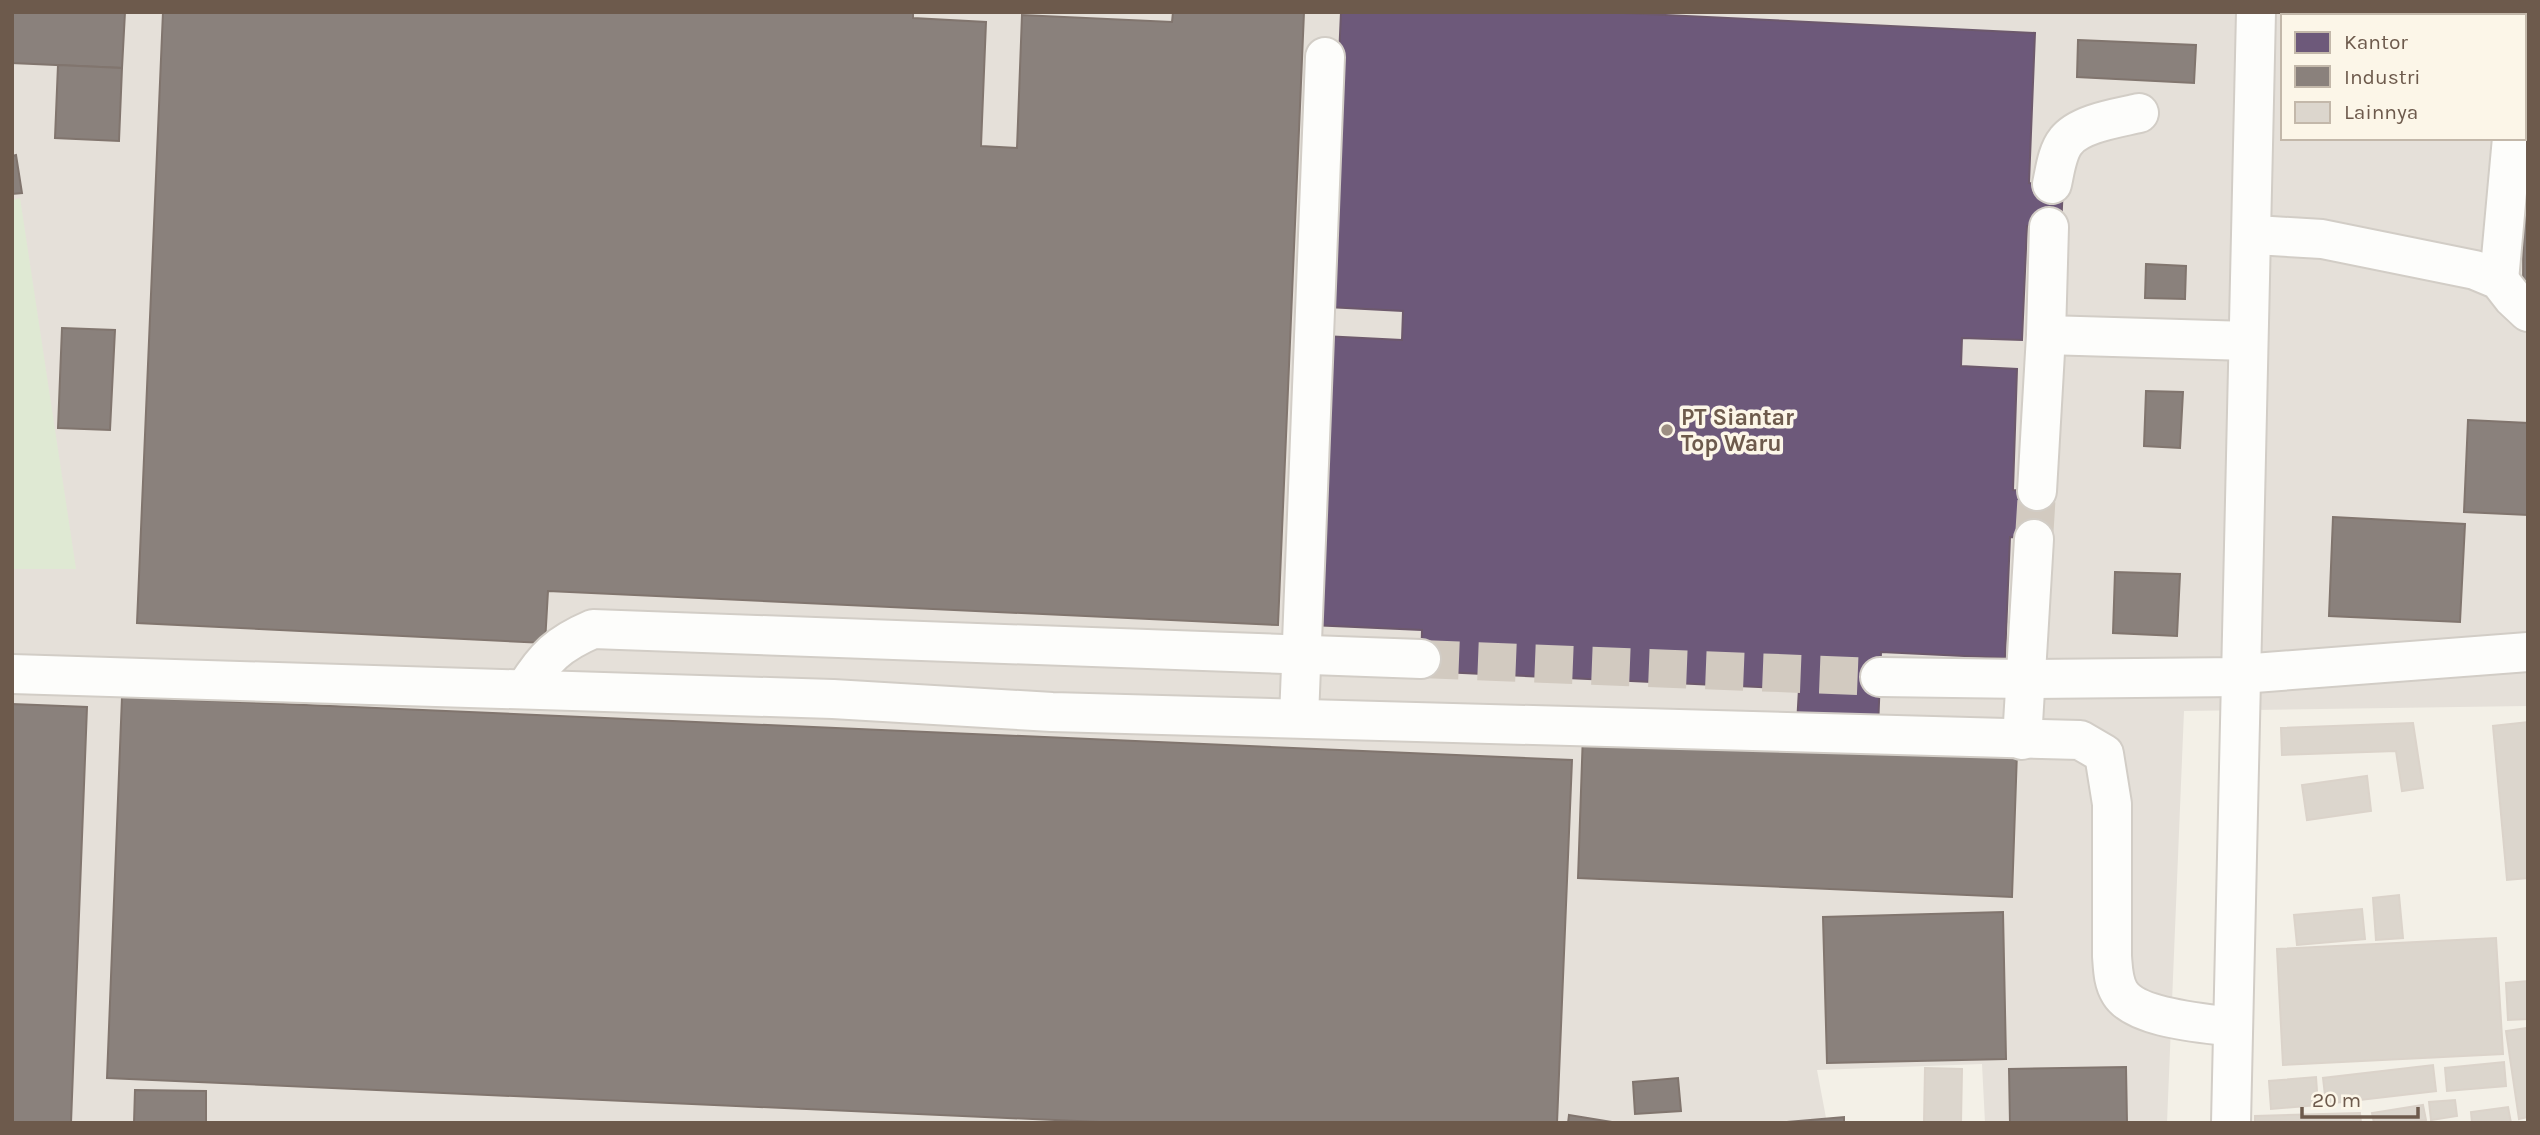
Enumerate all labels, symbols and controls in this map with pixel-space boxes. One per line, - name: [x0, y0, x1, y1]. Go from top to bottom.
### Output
- legend: [2281, 14, 2526, 140]
- text: Kantor: [2344, 30, 2408, 54]
- text: Industri: [2344, 65, 2421, 89]
- text: Lainnya: [2344, 100, 2418, 124]
- place label: PT Siantar Top Waru: [1681, 404, 1794, 457]
- marker: PT Siantar Top Waru: [1659, 422, 1675, 438]
- scale bar: [2302, 1076, 2418, 1120]
- text: 20 m: [2312, 1088, 2361, 1112]

